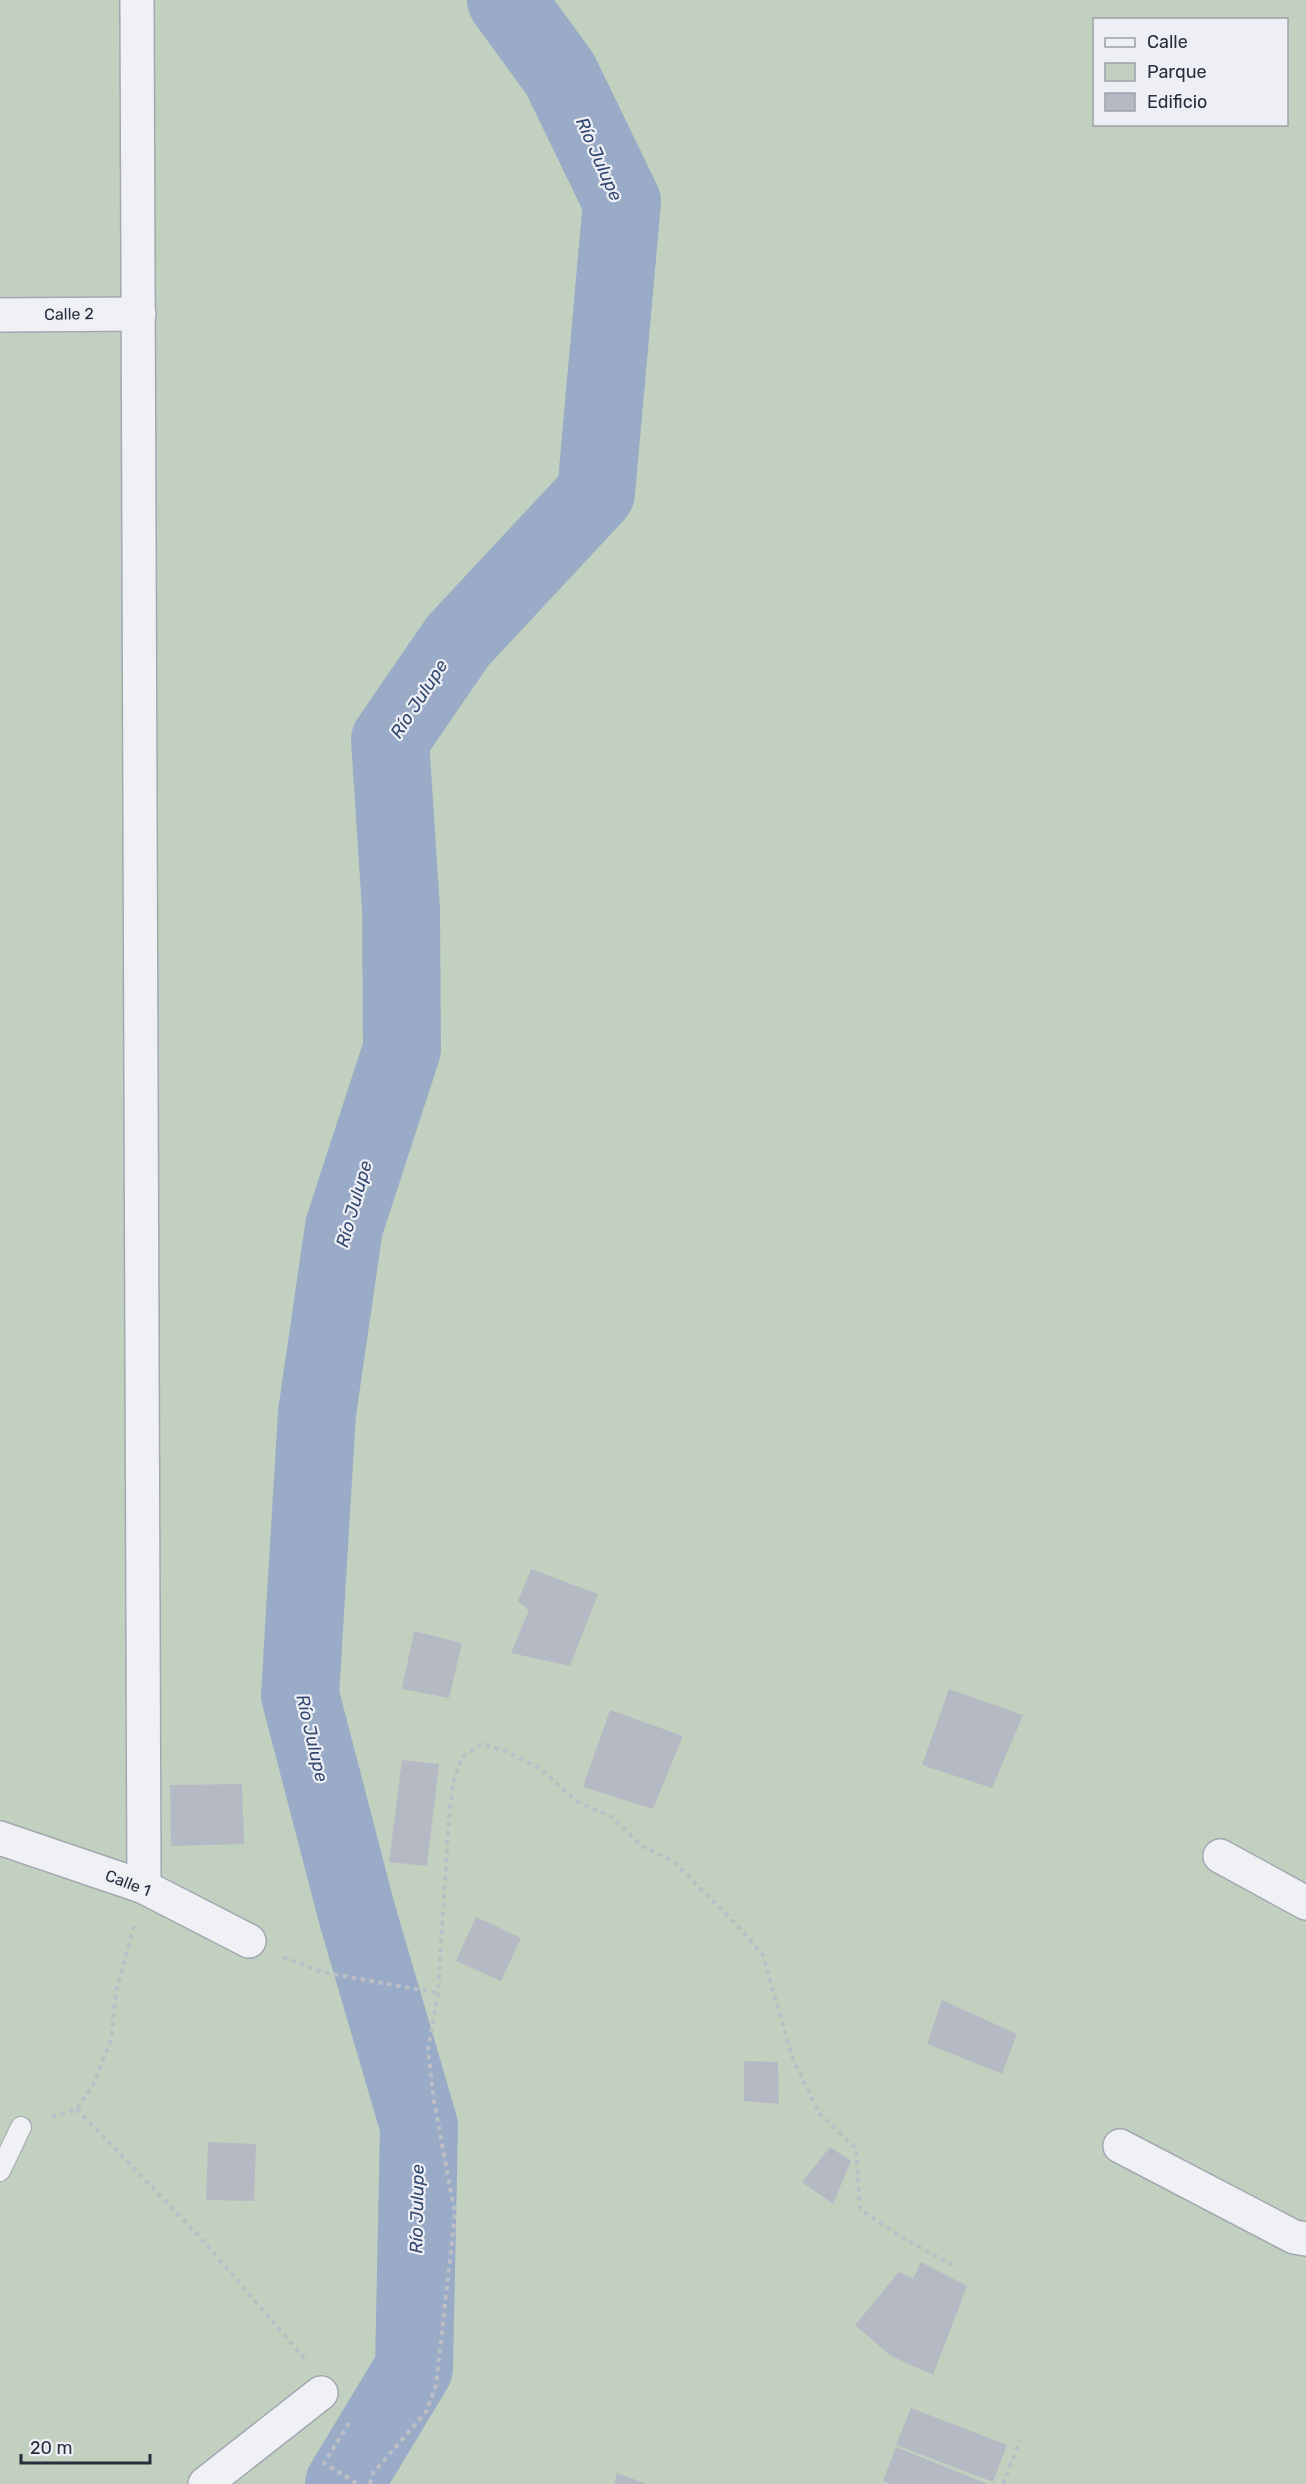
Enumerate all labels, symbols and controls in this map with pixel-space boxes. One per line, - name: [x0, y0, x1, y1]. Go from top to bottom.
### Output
- legend: [1093, 18, 1288, 126]
- text: Calle: [1147, 31, 1188, 53]
- text: Parque: [1147, 61, 1207, 83]
- text: Edificio: [1147, 91, 1207, 113]
- water label: Río Julupe: [571, 114, 627, 204]
- street label: Calle 2: [44, 304, 94, 324]
- water label: Río Julupe: [386, 656, 452, 742]
- water label: Río Julupe: [331, 1158, 377, 1250]
- water label: Río Julupe: [291, 1692, 333, 1784]
- street label: Calle 1: [103, 1866, 153, 1900]
- water label: Río Julupe: [405, 2164, 429, 2254]
- scale bar: [21, 2427, 150, 2465]
- text: 20 m: [30, 2437, 72, 2459]

